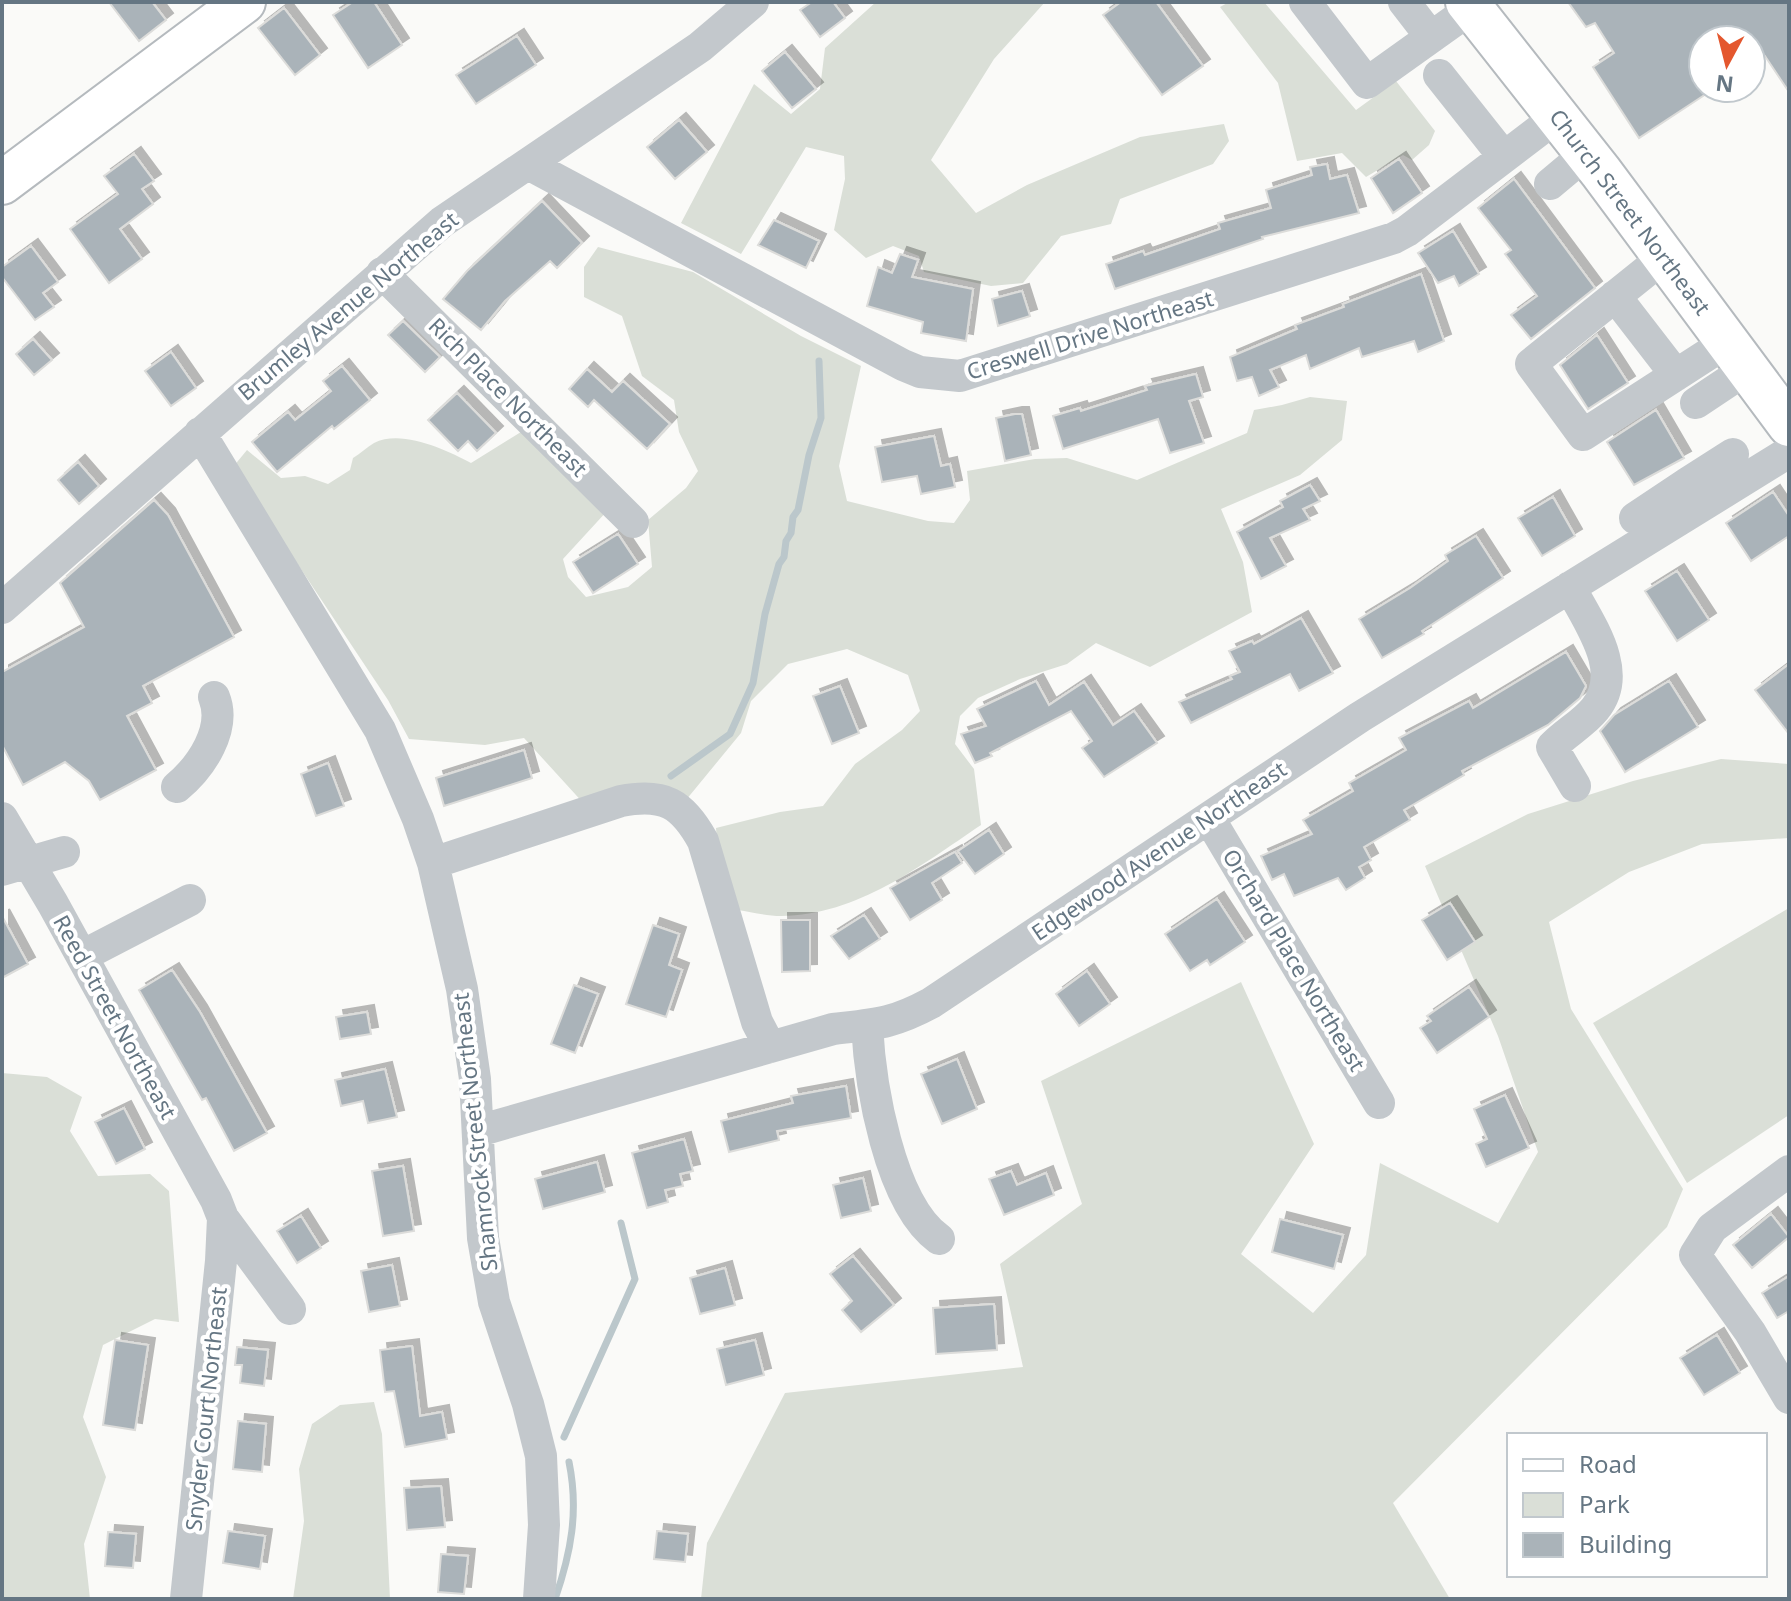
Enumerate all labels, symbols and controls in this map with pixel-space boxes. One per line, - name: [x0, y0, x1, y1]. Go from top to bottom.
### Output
- north arrow: [1687, 24, 1767, 104]
- text: N: [1714, 69, 1735, 101]
- street label: Church Street Northeast: [1543, 102, 1718, 321]
- street label: Brumley Avenue Northeast: [231, 204, 464, 406]
- street label: Creswell Drive Northeast: [963, 282, 1217, 386]
- street label: Rich Place Northeast: [423, 310, 595, 482]
- street label: Edgewood Avenue Northeast: [1025, 753, 1292, 947]
- street label: Orchard Place Northeast: [1217, 843, 1373, 1076]
- street label: Reed Street Northeast: [47, 909, 184, 1124]
- street label: Shamrock Street Northeast: [444, 991, 504, 1273]
- street label: Snyder Court Northeast: [177, 1285, 233, 1532]
- legend: [1507, 1433, 1767, 1577]
- text: Road: [1579, 1447, 1637, 1480]
- text: Park: [1579, 1487, 1630, 1520]
- text: Building: [1579, 1527, 1672, 1560]

